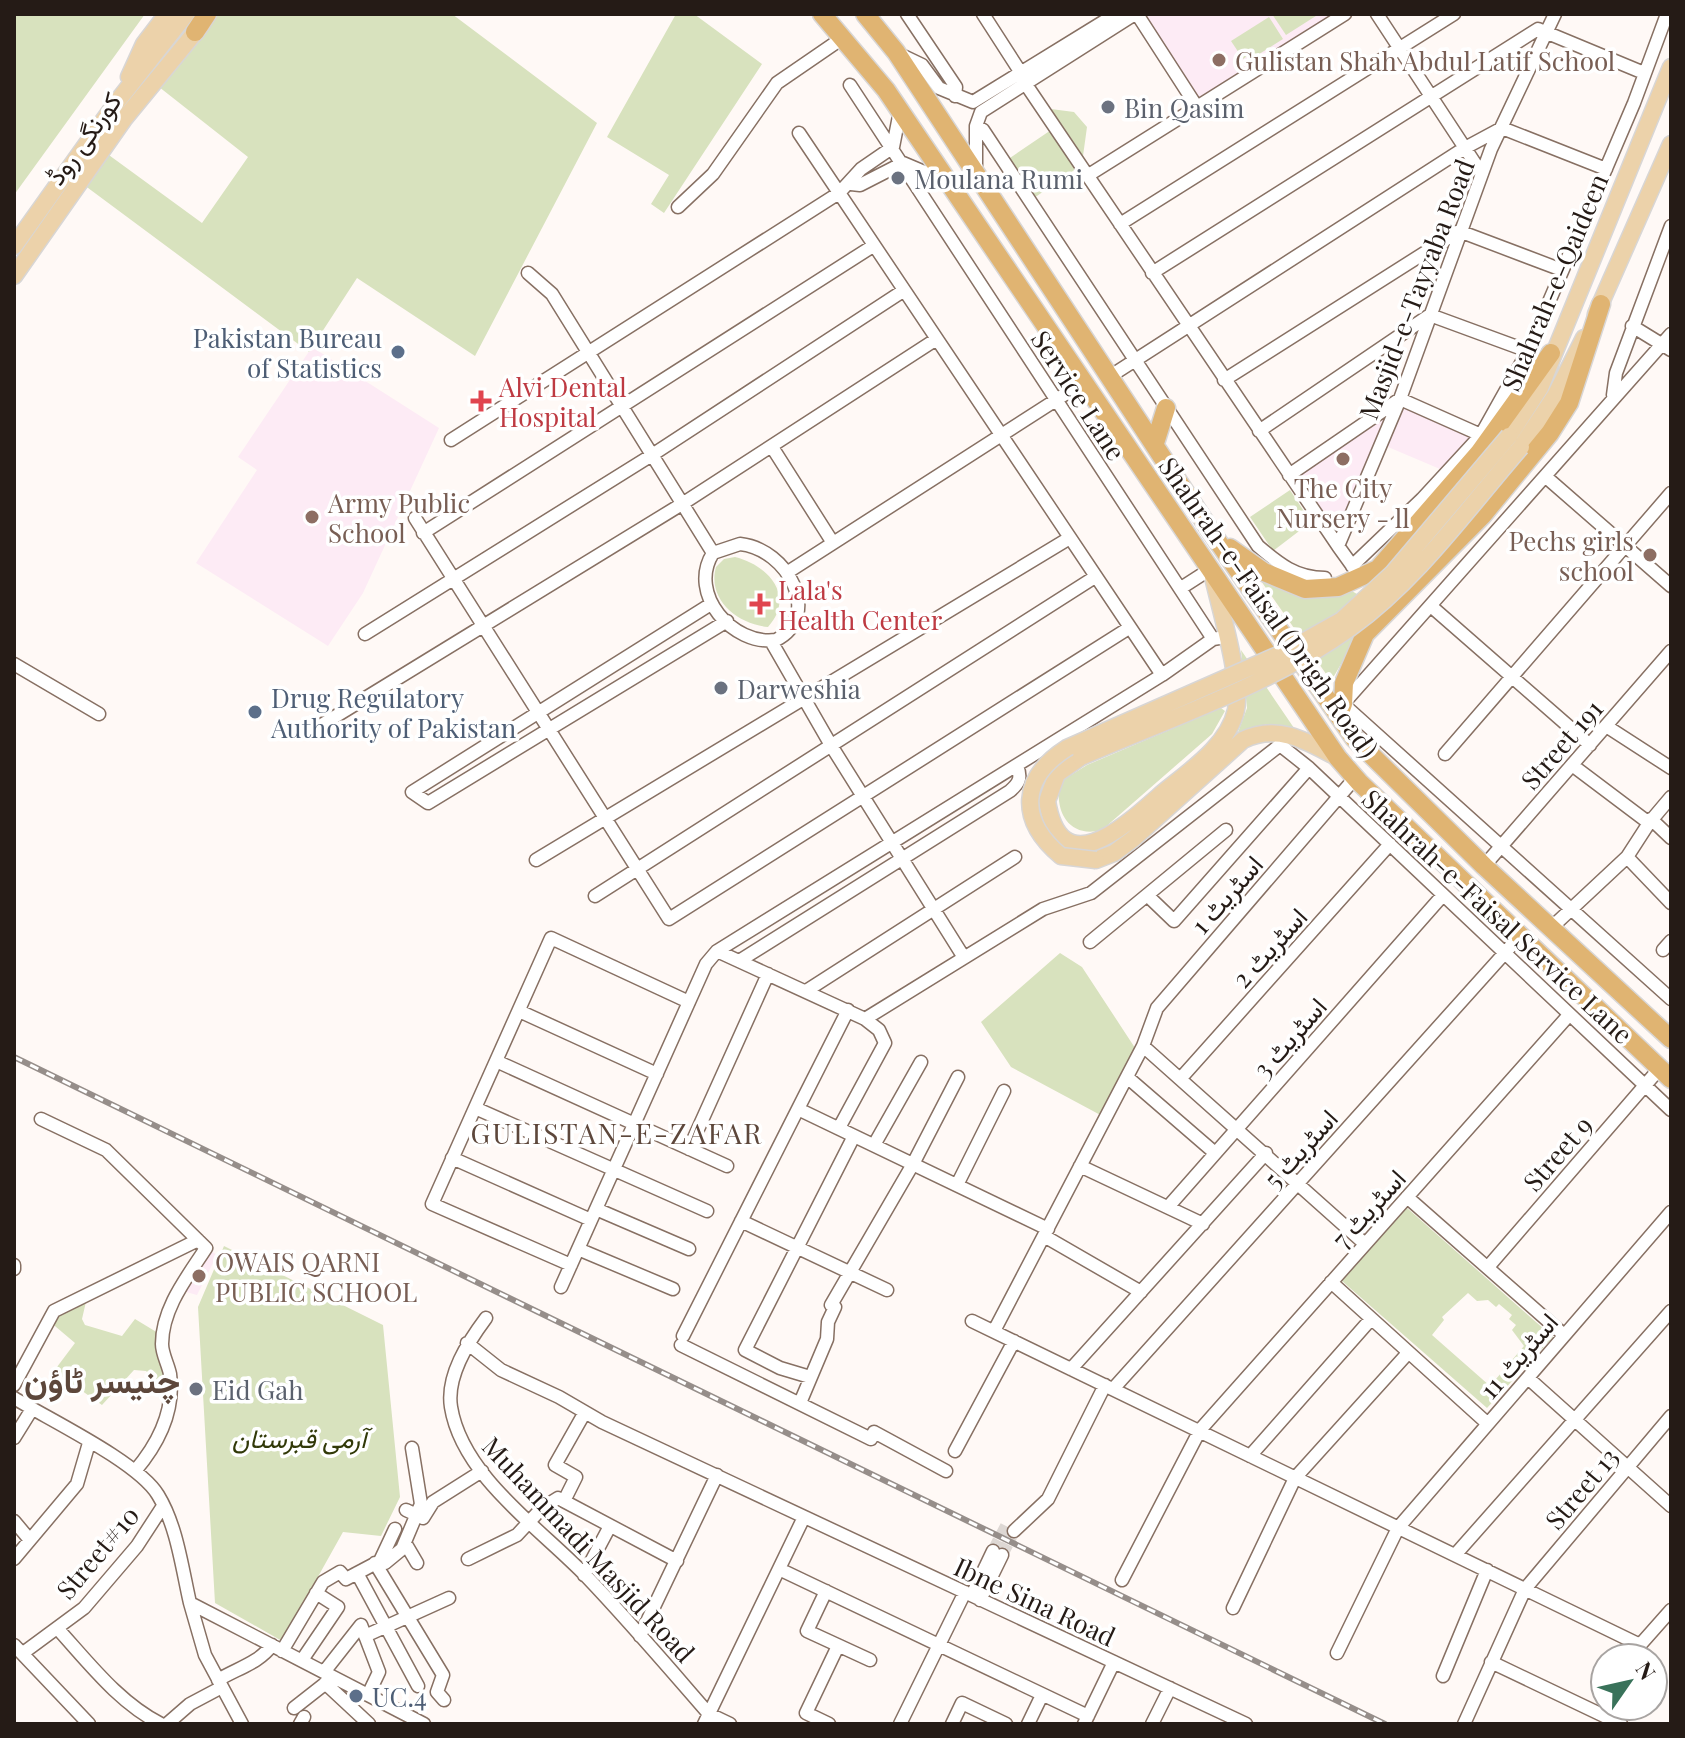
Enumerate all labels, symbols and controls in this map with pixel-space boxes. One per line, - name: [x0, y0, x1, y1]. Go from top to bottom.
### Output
- place label: Gulistan Shah Abdul Latif School: [1235, 43, 1615, 78]
- marker: Gulistan Shah Abdul Latif School: [1210, 51, 1228, 69]
- street label: کورنگی روڈ: [37, 85, 129, 191]
- place label: Bin Qasim: [1124, 90, 1244, 125]
- marker: Bin Qasim: [1099, 98, 1117, 116]
- street label: Masjid-e-Tayyaba Road: [1350, 154, 1482, 424]
- place label: Moulana Rumi: [914, 161, 1084, 196]
- street label: Shahrah-e-Qaideen: [1492, 168, 1616, 396]
- marker: Moulana Rumi: [889, 169, 907, 187]
- place label: Pakistan Bureau of Statistics: [193, 320, 382, 385]
- street label: Service Lane: [1024, 323, 1134, 467]
- marker: Pakistan Bureau of Statistics: [389, 343, 407, 361]
- place label: Alvi Dental Hospital: [498, 369, 627, 434]
- marker: Alvi Dental Hospital: [470, 390, 492, 412]
- street label: Shahrah-e-Faisal (Drigh Road): [1151, 450, 1387, 764]
- marker: The City Nursery - ll: [1334, 450, 1352, 468]
- place label: The City Nursery - ll: [1276, 470, 1410, 535]
- place label: Army Public School: [327, 485, 470, 550]
- marker: Army Public School: [303, 508, 321, 526]
- place label: Pechs girls school: [1508, 523, 1634, 588]
- marker: Pechs girls school: [1641, 546, 1659, 564]
- place label: Lala's Health Center: [778, 572, 943, 637]
- marker: Lala's Health Center: [749, 593, 771, 615]
- place label: Darweshia: [737, 671, 861, 706]
- marker: Darweshia: [712, 679, 730, 697]
- place label: Drug Regulatory Authority of Pakistan: [270, 680, 517, 745]
- street label: Street 191: [1512, 691, 1610, 796]
- marker: Drug Regulatory Authority of Pakistan: [246, 703, 264, 721]
- street label: Shahrah-e-Faisal Service Lane: [1355, 781, 1641, 1051]
- street label: اسٹریٹ 1: [1182, 847, 1270, 941]
- street label: اسٹریٹ 2: [1224, 899, 1314, 995]
- street label: اسٹریٹ 3: [1244, 989, 1334, 1085]
- street label: اسٹریٹ 5: [1255, 1101, 1345, 1195]
- street label: Street 9: [1515, 1108, 1599, 1198]
- district label: GULISTAN-E-ZAFAR: [470, 1114, 764, 1151]
- street label: اسٹریٹ 7: [1323, 1161, 1413, 1255]
- place label: OWAIS QARNI PUBLIC SCHOOL: [215, 1244, 417, 1309]
- marker: OWAIS QARNI PUBLIC SCHOOL: [190, 1267, 208, 1285]
- street label: اسٹریٹ 11: [1471, 1305, 1565, 1405]
- district label: چنیسر ٹاؤن: [24, 1356, 180, 1405]
- place label: Eid Gah: [212, 1372, 303, 1407]
- marker: Eid Gah: [187, 1380, 205, 1398]
- park label: آرمی قبرستان: [232, 1420, 373, 1455]
- street label: Muhammadi Masjid Road: [475, 1429, 703, 1669]
- street label: Street 13: [1536, 1440, 1626, 1536]
- street label: Street#10: [48, 1498, 146, 1606]
- street label: Ibne Sina Road: [949, 1548, 1121, 1654]
- north arrow: [1589, 1642, 1669, 1722]
- text: N: [1630, 1655, 1663, 1685]
- place label: UC.4: [372, 1679, 427, 1714]
- marker: UC.4: [347, 1687, 365, 1705]

